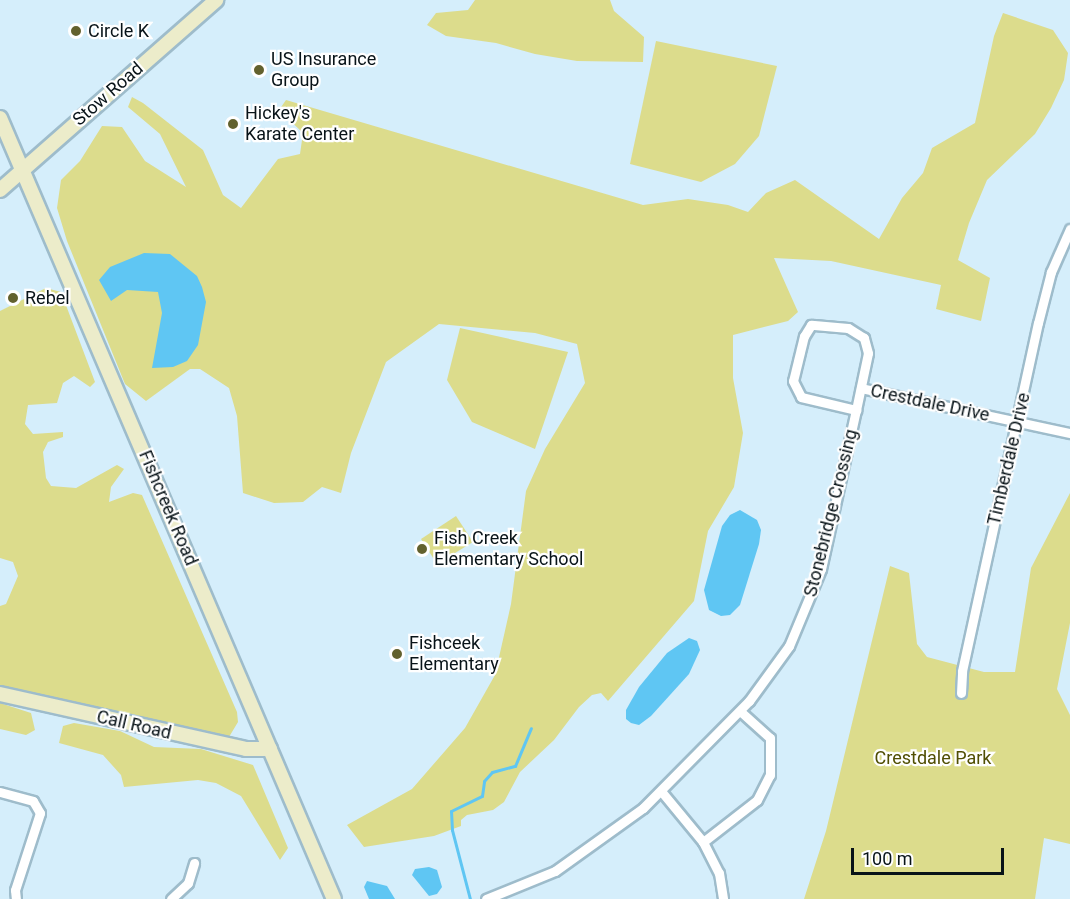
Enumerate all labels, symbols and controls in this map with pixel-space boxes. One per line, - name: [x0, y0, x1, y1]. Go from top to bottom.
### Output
- place label: Circle K: [88, 20, 149, 42]
- marker: Circle K: [69, 24, 83, 38]
- place label: US Insurance Group: [271, 49, 376, 92]
- street label: Stow Road: [68, 58, 148, 130]
- marker: US Insurance Group: [252, 63, 266, 77]
- place label: Hickey's Karate Center: [245, 103, 354, 146]
- marker: Hickey's Karate Center: [226, 117, 240, 131]
- place label: Rebel: [25, 287, 70, 309]
- marker: Rebel: [6, 291, 20, 305]
- street label: Crestdale Drive: [869, 380, 991, 426]
- street label: Timberdale Drive: [983, 391, 1035, 527]
- street label: Stonebridge Crossing: [800, 427, 862, 599]
- street label: Fishcreek Road: [134, 447, 202, 569]
- place label: Fish Creek Elementary School: [434, 528, 583, 570]
- marker: Fish Creek Elementary School: [415, 542, 429, 556]
- place label: Fishceek Elementary: [409, 633, 499, 676]
- marker: Fishceek Elementary: [390, 647, 404, 661]
- street label: Call Road: [95, 706, 173, 744]
- park label: Crestdale Park: [875, 747, 991, 769]
- scale bar: [854, 836, 1007, 874]
- text: 100 m: [862, 848, 913, 869]

